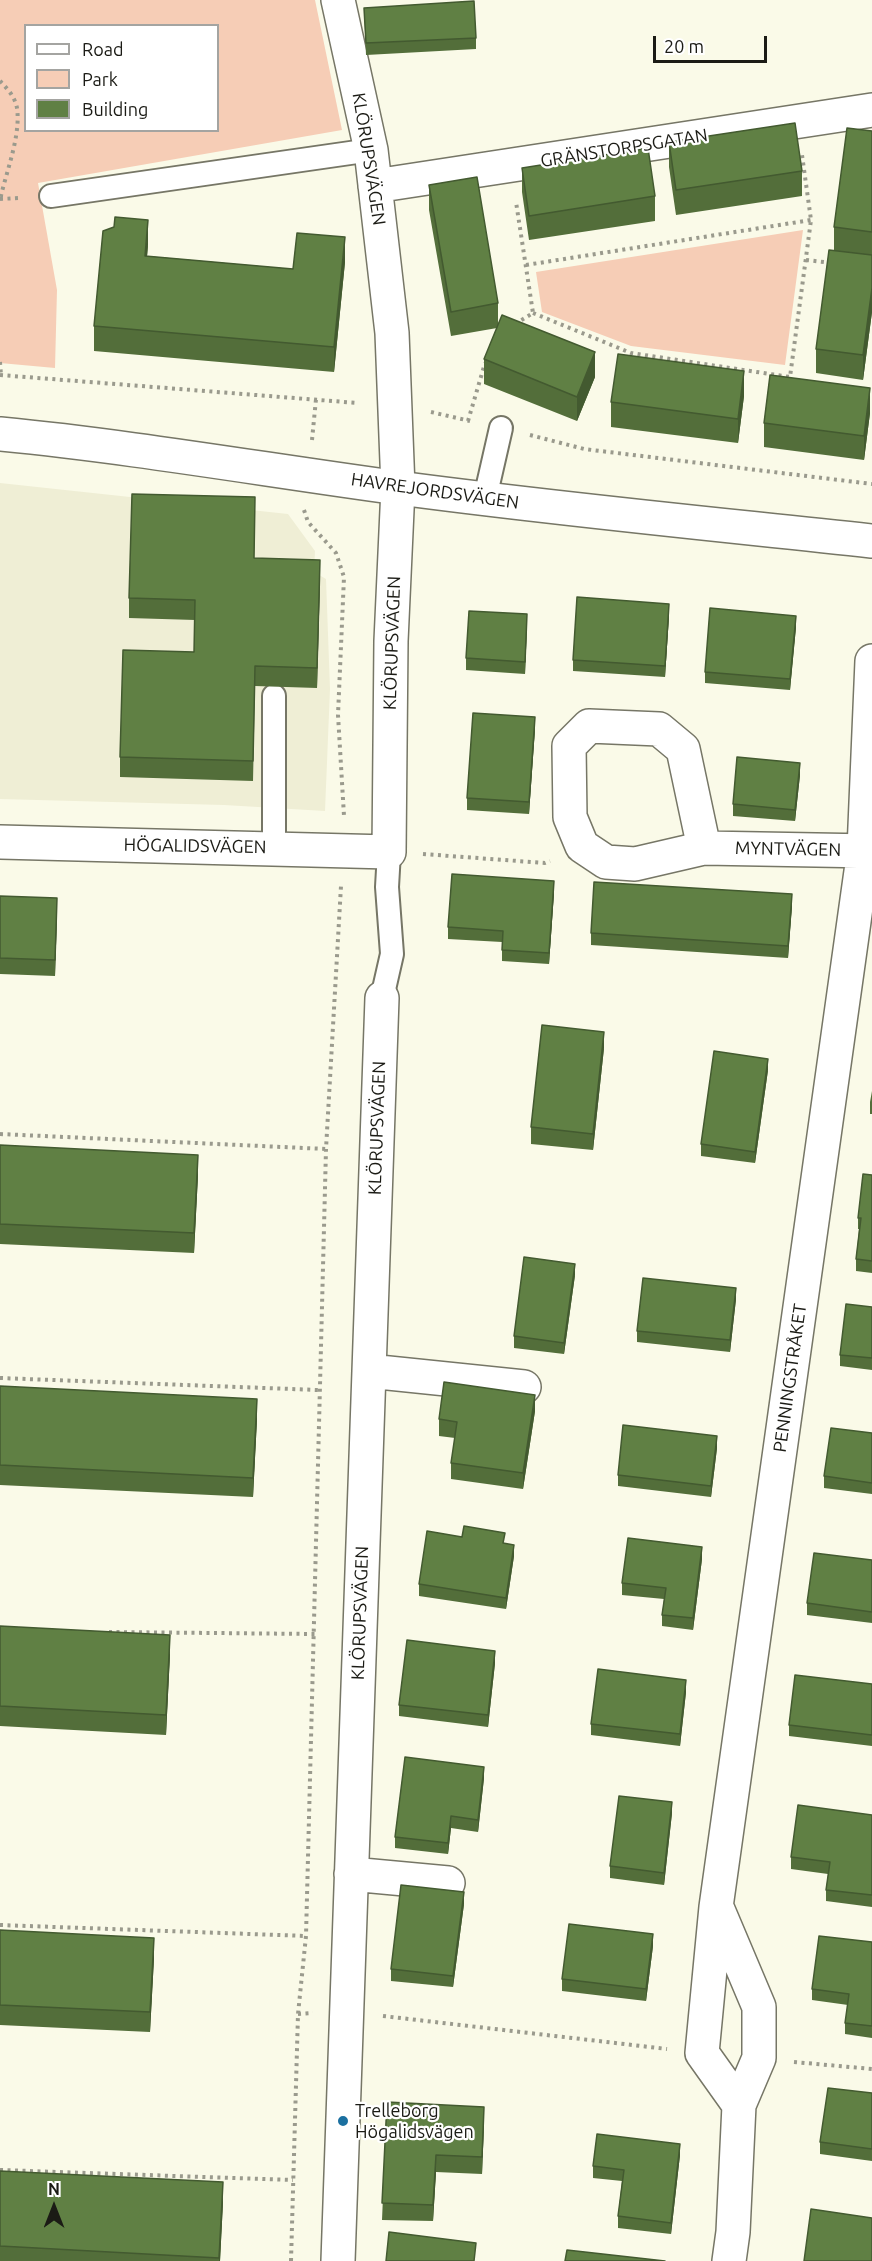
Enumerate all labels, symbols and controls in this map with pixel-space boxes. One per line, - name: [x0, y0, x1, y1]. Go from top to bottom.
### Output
- legend: [24, 24, 219, 132]
- scale bar: [656, 24, 770, 62]
- text: 20 m: [664, 36, 704, 56]
- text: Road: [82, 39, 124, 59]
- text: Park: [82, 69, 118, 89]
- street label: KLÖRUPSVÄGEN: [348, 91, 390, 227]
- text: Building: [82, 99, 148, 119]
- street label: GRÄNSTORPSGATAN: [539, 124, 709, 172]
- street label: HAVREJORDSVÄGEN: [350, 469, 520, 513]
- street label: KLÖRUPSVÄGEN: [379, 576, 405, 710]
- street label: HÖGALIDSVÄGEN: [123, 834, 267, 858]
- street label: MYNTVÄGEN: [735, 837, 841, 861]
- street label: KLÖRUPSVÄGEN: [364, 1061, 390, 1195]
- street label: PENNINGSTRÅKET: [769, 1302, 811, 1454]
- street label: KLÖRUPSVÄGEN: [347, 1546, 373, 1680]
- place label: Trelleborg Högalidsvägen: [355, 2100, 474, 2142]
- marker: Trelleborg Högalidsvägen: [336, 2114, 350, 2128]
- north arrow: [24, 2177, 84, 2237]
- text: N: [48, 2180, 60, 2198]

